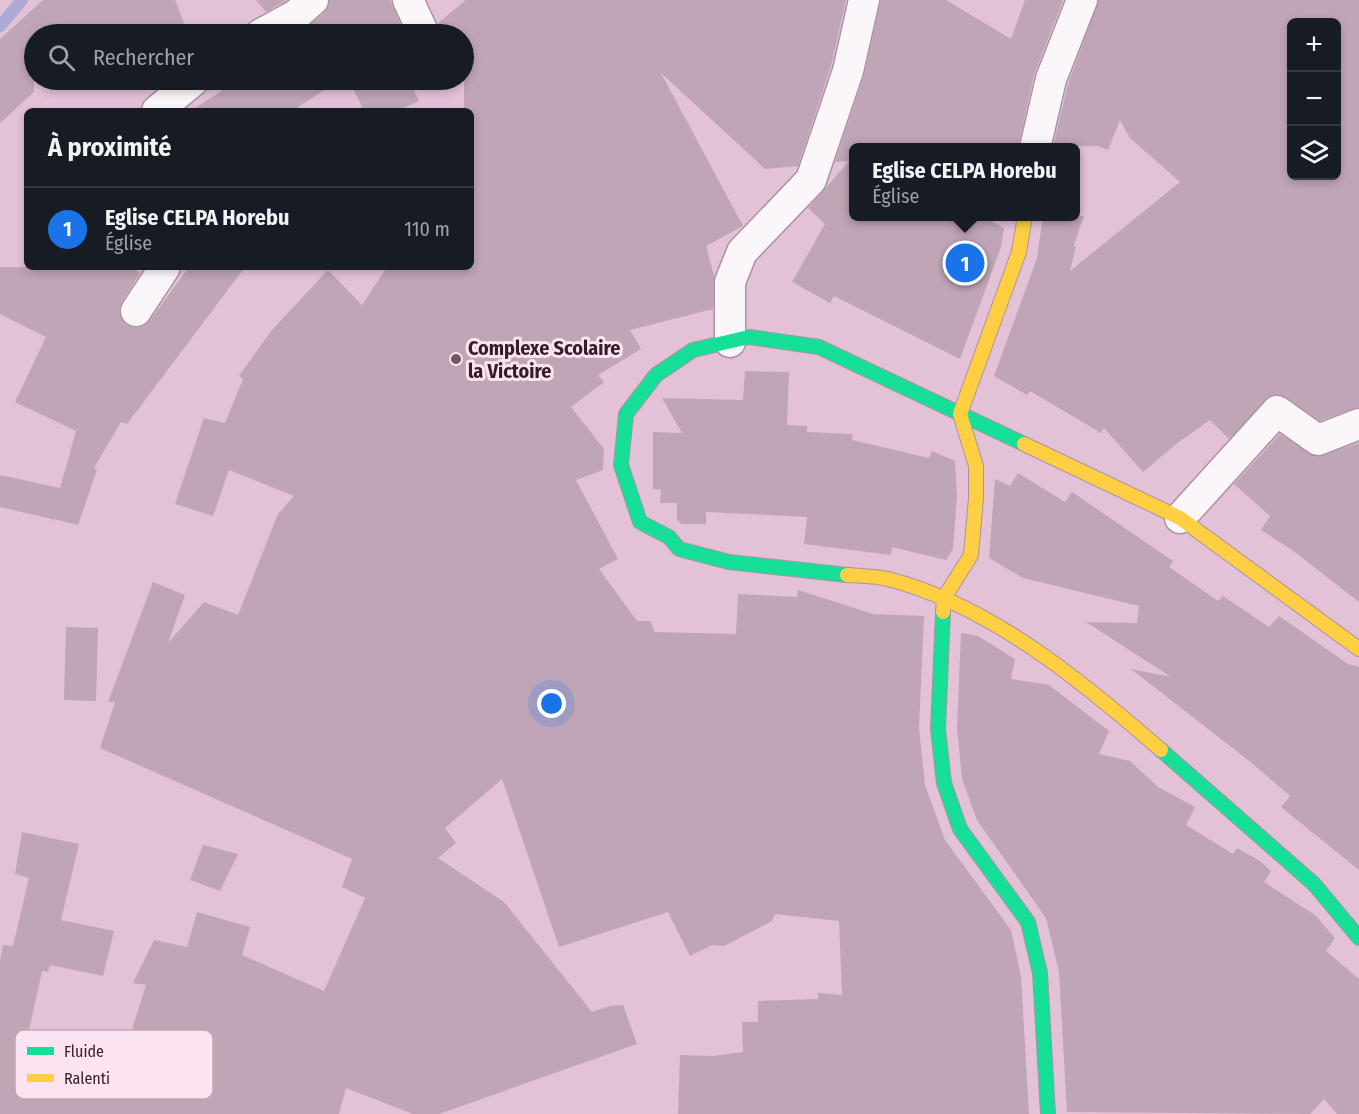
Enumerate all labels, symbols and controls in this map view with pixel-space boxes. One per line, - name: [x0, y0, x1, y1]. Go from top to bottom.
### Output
- map controls: [1287, 18, 1341, 180]
- button: +: [1287, 18, 1341, 72]
- search box: [24, 24, 474, 90]
- icon: search: [45, 41, 78, 74]
- text: Rechercher: [93, 44, 194, 71]
- button: −: [1287, 72, 1341, 126]
- button: layers: [1287, 126, 1341, 180]
- text: À proximité: [48, 132, 171, 163]
- popup: [849, 143, 1080, 221]
- text: Eglise CELPA Horebu: [872, 157, 1057, 184]
- text: Église: [872, 184, 919, 208]
- text: Eglise CELPA Horebu: [105, 204, 289, 231]
- text: 1: [63, 217, 72, 241]
- text: 110 m: [404, 217, 450, 241]
- text: Église: [105, 231, 152, 255]
- pin: 1: [946, 240, 984, 286]
- place label: Complexe Scolaire la Victoire: [468, 336, 620, 383]
- marker: Complexe Scolaire la Victoire: [449, 352, 463, 366]
- your location: [537, 689, 566, 718]
- legend: [15, 1030, 213, 1099]
- text: Fluide: [64, 1042, 104, 1061]
- text: Ralenti: [64, 1069, 110, 1088]

